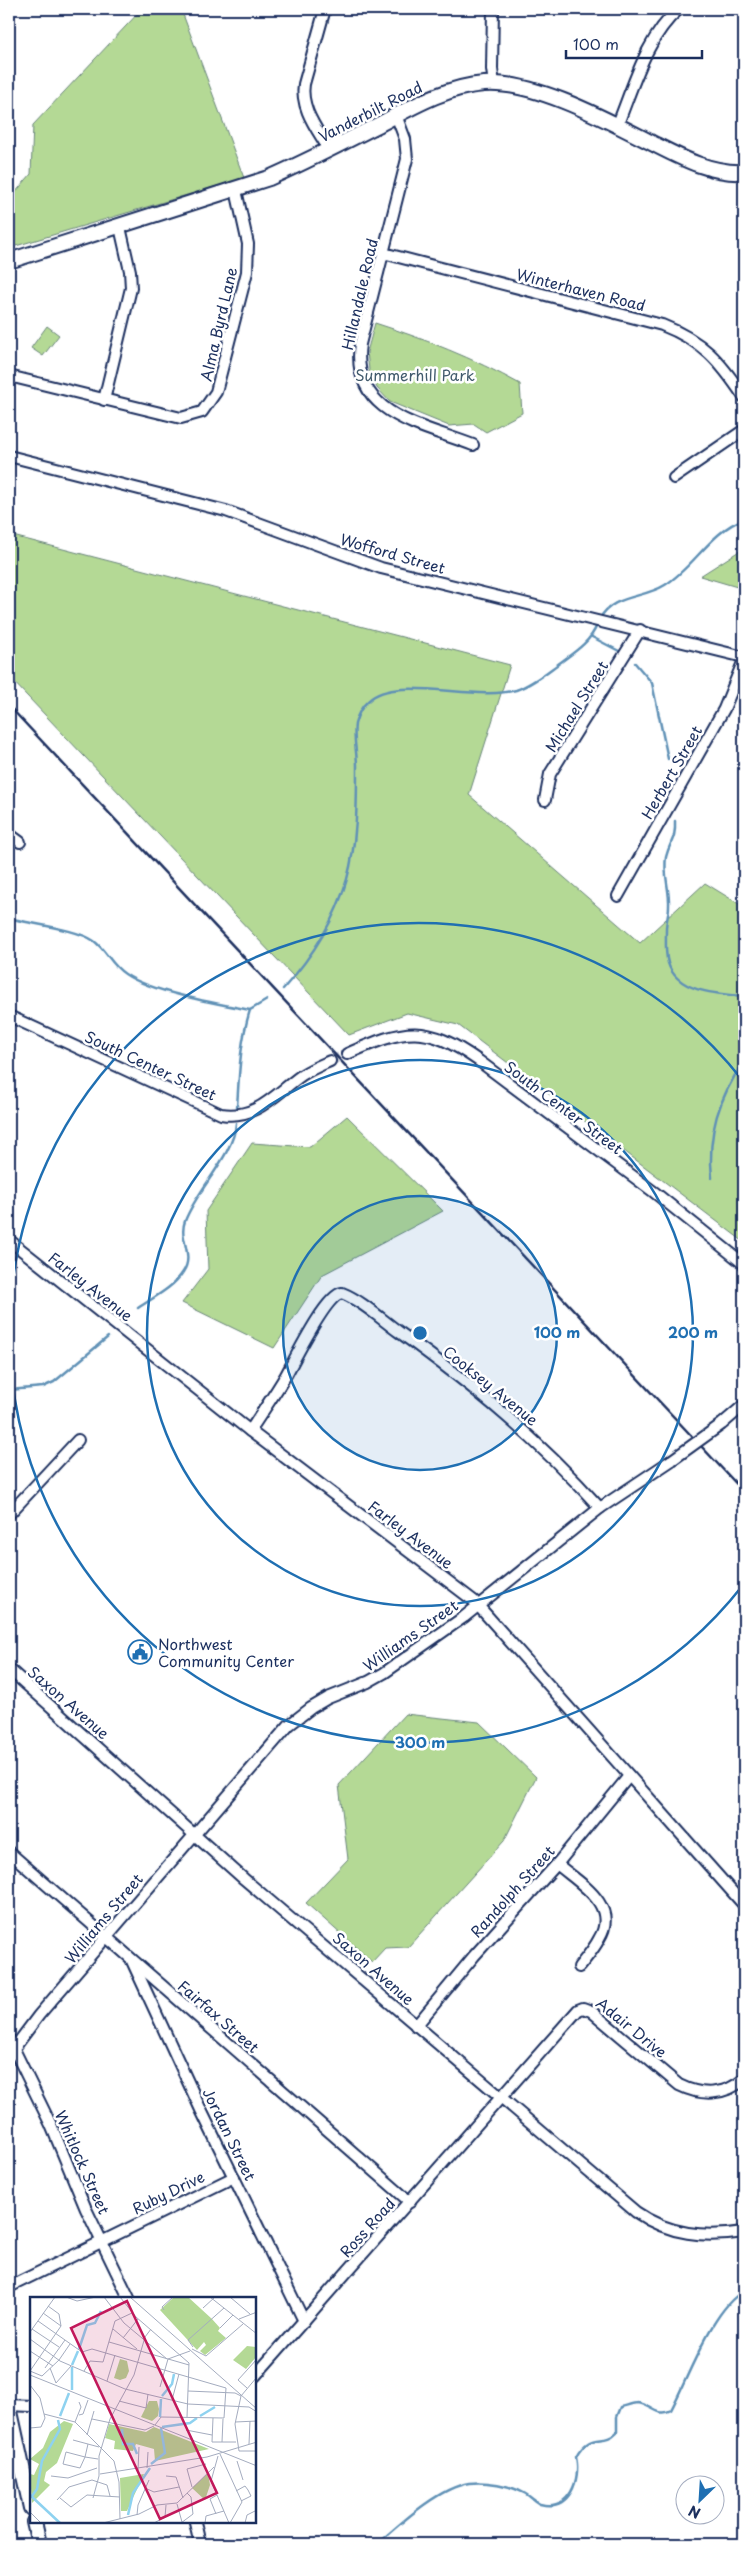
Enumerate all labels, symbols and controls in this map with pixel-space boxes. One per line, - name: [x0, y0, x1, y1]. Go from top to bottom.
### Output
- scale bar: [566, 28, 702, 60]
- text: 100 m: [573, 32, 619, 55]
- street label: Vanderbilt Road: [314, 75, 426, 147]
- street label: Hillandale Road: [335, 236, 383, 352]
- street label: Winterhaven Road: [514, 262, 648, 316]
- street label: Alma Byrd Lane: [194, 265, 242, 383]
- park label: Summerhill Park: [355, 363, 475, 386]
- street label: Wofford Street: [338, 527, 448, 579]
- street label: Michael Street: [539, 656, 613, 756]
- street label: Herbert Street: [635, 721, 707, 823]
- street label: South Center Street: [81, 1024, 221, 1106]
- street label: South Center Street: [500, 1055, 628, 1159]
- street label: Farley Avenue: [44, 1246, 138, 1326]
- text: 100 m: [534, 1320, 580, 1343]
- text: 200 m: [668, 1320, 718, 1343]
- centre of rings: [411, 1324, 429, 1342]
- street label: Cooksey Avenue: [439, 1339, 543, 1431]
- street label: Farley Avenue: [364, 1494, 458, 1574]
- street label: Williams Street: [358, 1594, 462, 1676]
- place label: Northwest Community Center: [158, 1632, 294, 1672]
- public building icon: Northwest Community Center: [127, 1639, 153, 1665]
- street label: Saxon Avenue: [23, 1660, 115, 1744]
- text: 300 m: [395, 1730, 445, 1753]
- street label: Randolph Street: [464, 1840, 560, 1942]
- street label: Williams Street: [58, 1868, 148, 1968]
- street label: Saxon Avenue: [328, 1926, 420, 2010]
- street label: Fairfax Street: [173, 1974, 265, 2058]
- street label: Adair Drive: [592, 1991, 672, 2063]
- street label: Jordan Street: [198, 2084, 262, 2184]
- street label: Whitlock Street: [50, 2106, 116, 2218]
- street label: Ruby Drive: [128, 2165, 208, 2219]
- street label: Ross Road: [334, 2192, 400, 2262]
- inset map: [30, 2297, 256, 2523]
- north arrow: [676, 2476, 726, 2526]
- text: N: [685, 2500, 704, 2524]

